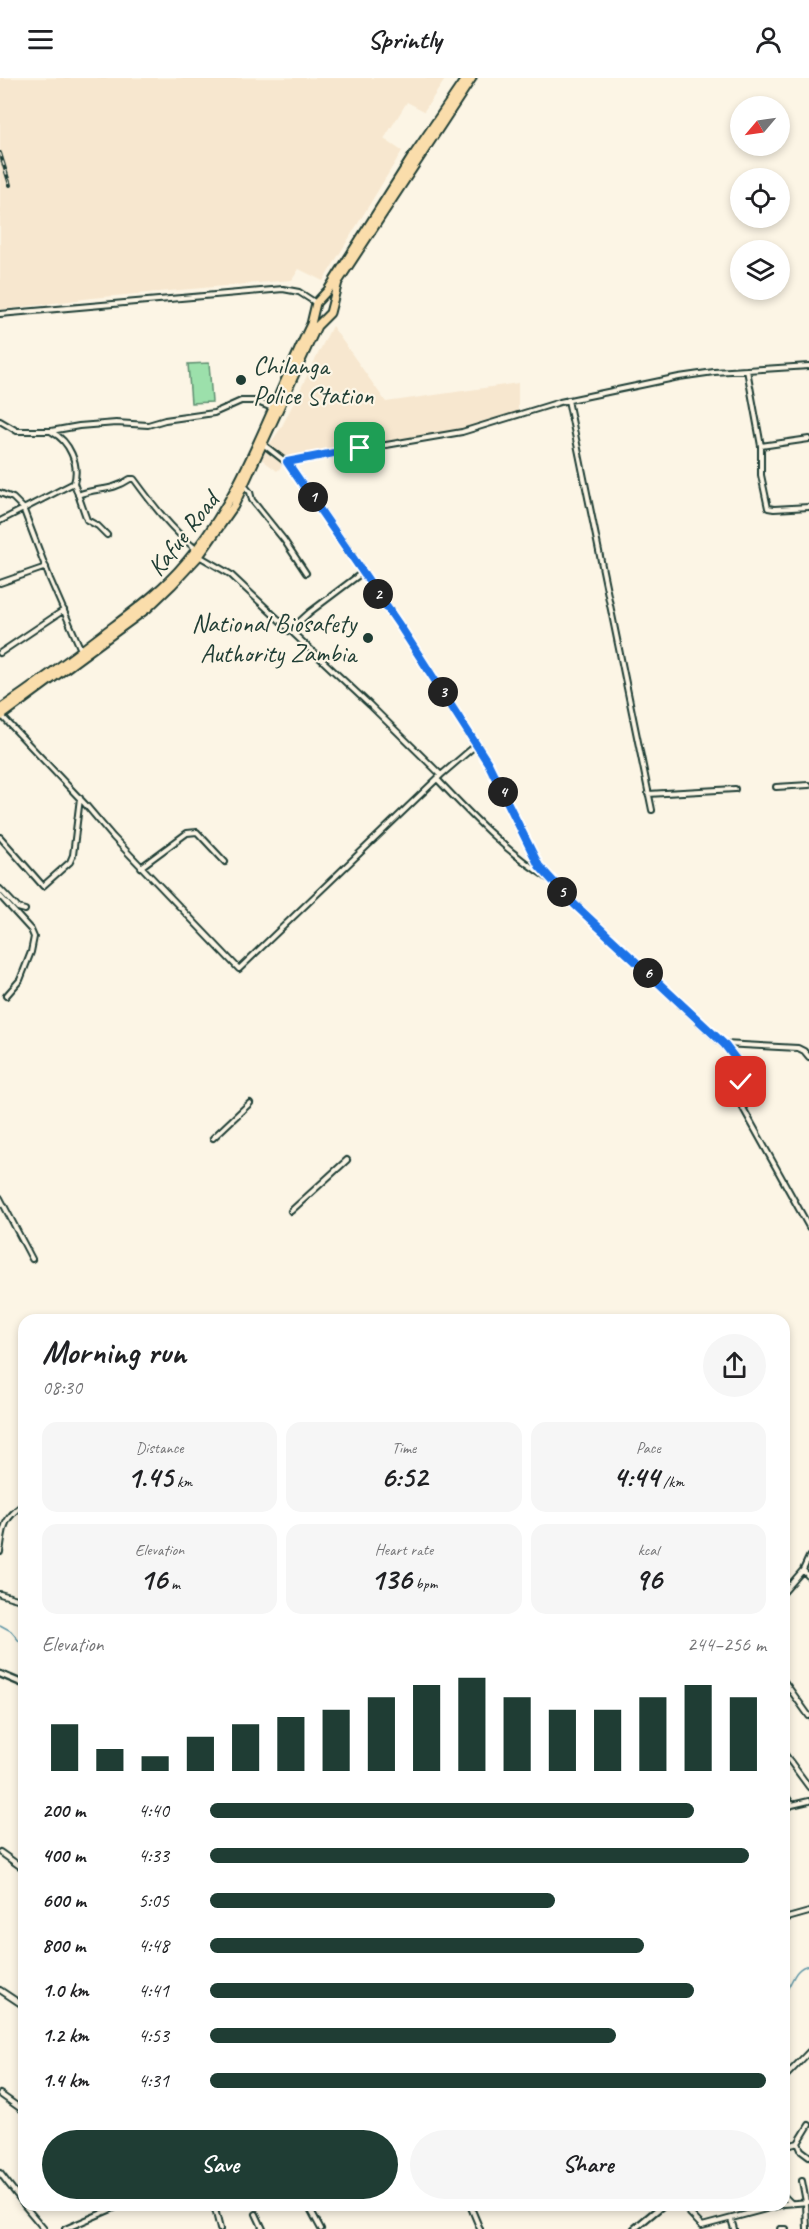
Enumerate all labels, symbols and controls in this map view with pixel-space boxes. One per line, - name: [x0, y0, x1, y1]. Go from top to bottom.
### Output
- text: Sprintly: [368, 22, 441, 56]
- icon: menu: [24, 23, 57, 56]
- icon: person: [752, 23, 785, 56]
- north arrow: [730, 96, 790, 156]
- map controls: [730, 96, 790, 300]
- button: locate: [730, 168, 790, 228]
- button: layers: [730, 240, 790, 300]
- place label: Chilanga Police Station: [253, 349, 374, 412]
- marker: Chilanga Police Station: [234, 373, 248, 387]
- pin: [334, 422, 385, 473]
- icon: arrive: [343, 431, 376, 464]
- street label: Kafue Road: [140, 482, 228, 583]
- pin: 1: [298, 482, 328, 512]
- text: 1: [309, 487, 317, 507]
- pin: 2: [363, 579, 393, 609]
- text: 2: [374, 584, 382, 604]
- place label: National Biosafety Authority Zambia: [191, 607, 358, 670]
- marker: National Biosafety Authority Zambia: [361, 631, 375, 645]
- pin: 3: [428, 677, 458, 707]
- text: 3: [439, 682, 447, 702]
- pin: 4: [488, 777, 518, 807]
- text: 4: [499, 782, 507, 802]
- pin: 5: [547, 877, 577, 907]
- text: 5: [559, 882, 565, 902]
- pin: 6: [633, 958, 663, 988]
- text: 6: [644, 963, 652, 983]
- pin: [715, 1056, 766, 1107]
- icon: check: [724, 1065, 757, 1098]
- text: Morning run: [42, 1331, 186, 1373]
- button: share: [703, 1334, 766, 1397]
- text: 08:30: [42, 1375, 82, 1400]
- text: Distance: [136, 1438, 184, 1458]
- text: Time: [392, 1438, 416, 1458]
- text: Pace: [636, 1438, 661, 1458]
- text: 1.45: [127, 1458, 173, 1496]
- text: 6:52: [381, 1458, 427, 1496]
- text: 4:44: [613, 1458, 659, 1496]
- text: km: [173, 1472, 192, 1492]
- text: /km: [659, 1472, 684, 1492]
- text: Elevation: [135, 1540, 184, 1560]
- text: Heart rate: [375, 1540, 433, 1560]
- text: kcal: [638, 1540, 659, 1560]
- text: 16: [139, 1560, 167, 1598]
- text: 136: [371, 1560, 412, 1598]
- text: 96: [635, 1560, 662, 1598]
- text: m: [167, 1574, 180, 1594]
- text: bpm: [412, 1574, 437, 1594]
- text: Elevation: [42, 1632, 104, 1657]
- text: 244–256 m: [687, 1632, 766, 1657]
- text: 200 m: [42, 1798, 85, 1823]
- text: 4:40: [138, 1798, 169, 1823]
- text: 400 m: [42, 1843, 85, 1868]
- text: 4:33: [138, 1843, 169, 1868]
- text: 600 m: [42, 1888, 86, 1913]
- text: 5:05: [138, 1888, 169, 1913]
- text: 800 m: [42, 1933, 85, 1958]
- text: 4:48: [138, 1933, 169, 1958]
- text: 1.0 km: [42, 1978, 89, 2003]
- text: 4:41: [138, 1978, 169, 2003]
- text: 1.2 km: [42, 2023, 89, 2048]
- text: 4:53: [138, 2023, 169, 2048]
- text: 1.4 km: [42, 2068, 89, 2093]
- text: 4:31: [138, 2068, 169, 2093]
- button: Save: [42, 2130, 398, 2199]
- button: Share: [410, 2130, 766, 2199]

